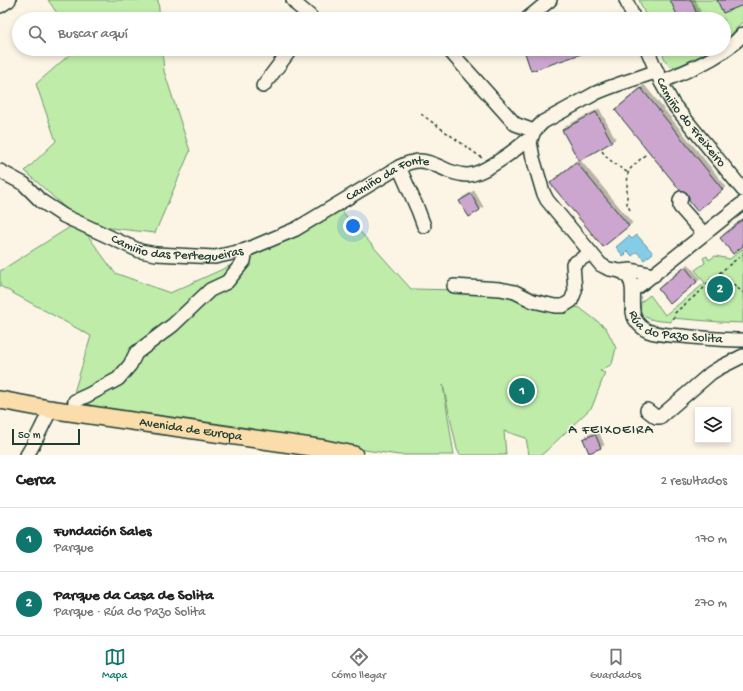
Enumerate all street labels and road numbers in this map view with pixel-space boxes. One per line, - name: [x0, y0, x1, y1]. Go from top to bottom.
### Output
- street label: Camiño do Freixeiro: [653, 75, 729, 170]
- street label: Camiño da Fonte: [343, 153, 431, 205]
- street label: Camiño das Pertegueiras: [109, 231, 246, 265]
- street label: Rúa do Pazo Solita: [625, 309, 724, 347]
- street label: Avenida de Europa: [138, 415, 244, 445]

